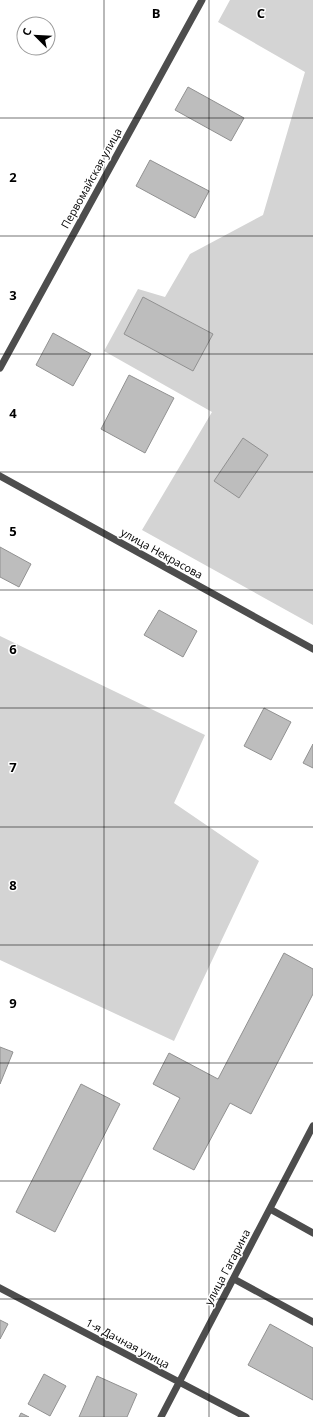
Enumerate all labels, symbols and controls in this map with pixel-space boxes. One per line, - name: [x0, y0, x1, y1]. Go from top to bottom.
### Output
- text: B: [152, 4, 161, 22]
- text: C: [257, 4, 265, 22]
- north arrow: [16, 16, 56, 56]
- text: С: [18, 25, 35, 38]
- street label: Первомайская улица: [57, 125, 125, 231]
- text: 2: [9, 168, 17, 186]
- text: 3: [9, 286, 17, 304]
- text: 4: [9, 404, 17, 422]
- text: 5: [9, 522, 17, 540]
- street label: улица Некрасова: [118, 524, 206, 582]
- text: 6: [9, 640, 17, 658]
- text: 7: [9, 758, 17, 776]
- text: 8: [9, 876, 17, 894]
- text: 9: [9, 994, 17, 1012]
- street label: улица Гагарина: [201, 1226, 253, 1308]
- street label: 1-я Дачная улица: [83, 1315, 173, 1371]

